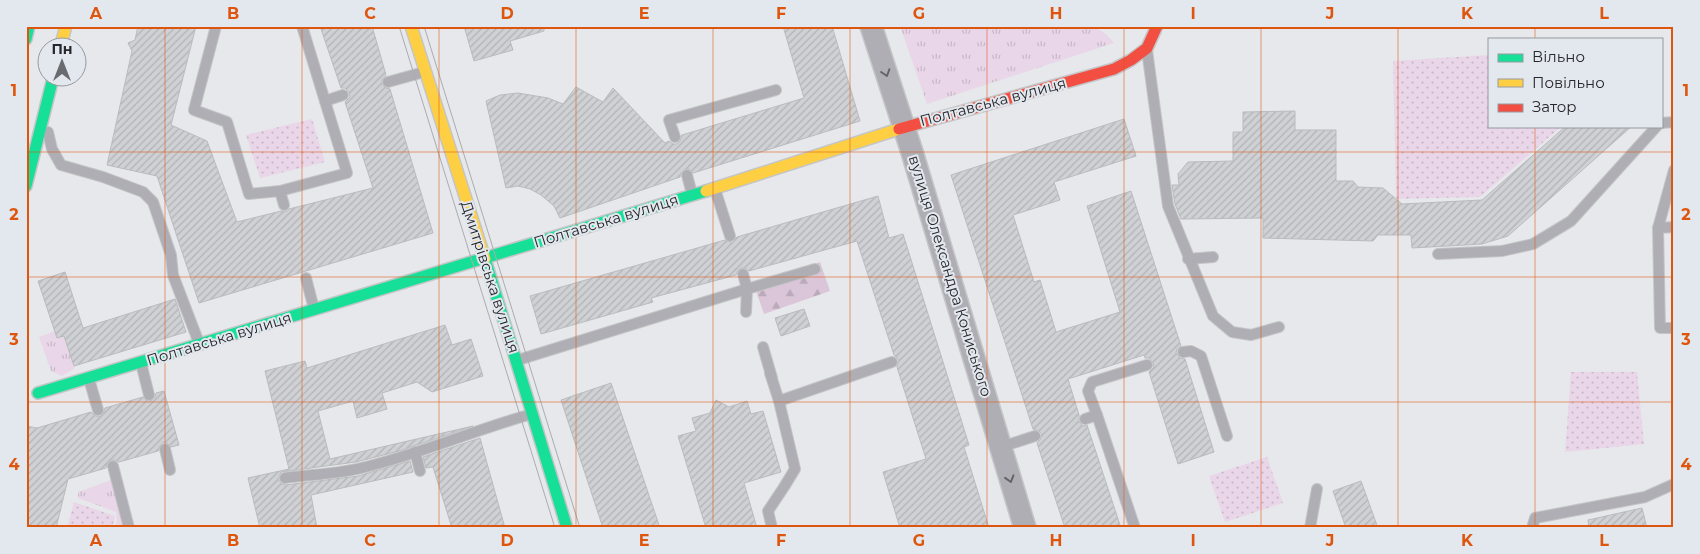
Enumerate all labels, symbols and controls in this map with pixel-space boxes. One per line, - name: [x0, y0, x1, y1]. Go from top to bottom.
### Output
- text: A: [89, 4, 103, 23]
- text: B: [227, 4, 239, 23]
- text: C: [364, 4, 376, 23]
- text: D: [500, 4, 514, 23]
- text: E: [639, 4, 649, 23]
- text: F: [776, 4, 786, 23]
- text: G: [913, 4, 925, 23]
- text: H: [1050, 4, 1062, 23]
- text: I: [1190, 4, 1196, 23]
- text: J: [1325, 4, 1334, 23]
- text: K: [1461, 4, 1474, 23]
- text: L: [1599, 4, 1609, 23]
- north arrow: [38, 38, 88, 88]
- legend: [1488, 38, 1662, 128]
- text: Пн: [51, 40, 73, 58]
- text: Вільно: [1532, 47, 1585, 66]
- one-way arrow: [880, 68, 890, 76]
- street label: Полтавська вулиця: [918, 73, 1068, 130]
- text: Повільно: [1532, 73, 1605, 92]
- text: 1: [11, 81, 17, 100]
- text: 1: [1683, 81, 1689, 100]
- text: Затор: [1532, 97, 1577, 116]
- street label: вулиця Олександра Кониського: [905, 153, 996, 399]
- street label: Полтавська вулиця: [531, 189, 681, 252]
- street label: Дмитрівська вулиця: [457, 198, 524, 355]
- text: 2: [9, 205, 19, 224]
- text: 2: [1681, 205, 1691, 224]
- street label: Полтавська вулиця: [144, 307, 294, 370]
- text: 3: [8, 330, 19, 349]
- text: 3: [1680, 330, 1691, 349]
- text: 4: [8, 455, 20, 474]
- text: 4: [1680, 455, 1692, 474]
- one-way arrow: [1005, 474, 1015, 483]
- text: A: [89, 531, 103, 550]
- text: B: [227, 531, 239, 550]
- text: C: [364, 531, 376, 550]
- text: D: [500, 531, 514, 550]
- text: E: [639, 531, 649, 550]
- text: F: [776, 531, 786, 550]
- text: G: [913, 531, 925, 550]
- text: H: [1050, 531, 1062, 550]
- text: I: [1190, 531, 1196, 550]
- text: J: [1325, 531, 1334, 550]
- text: K: [1461, 531, 1474, 550]
- text: L: [1599, 531, 1609, 550]

